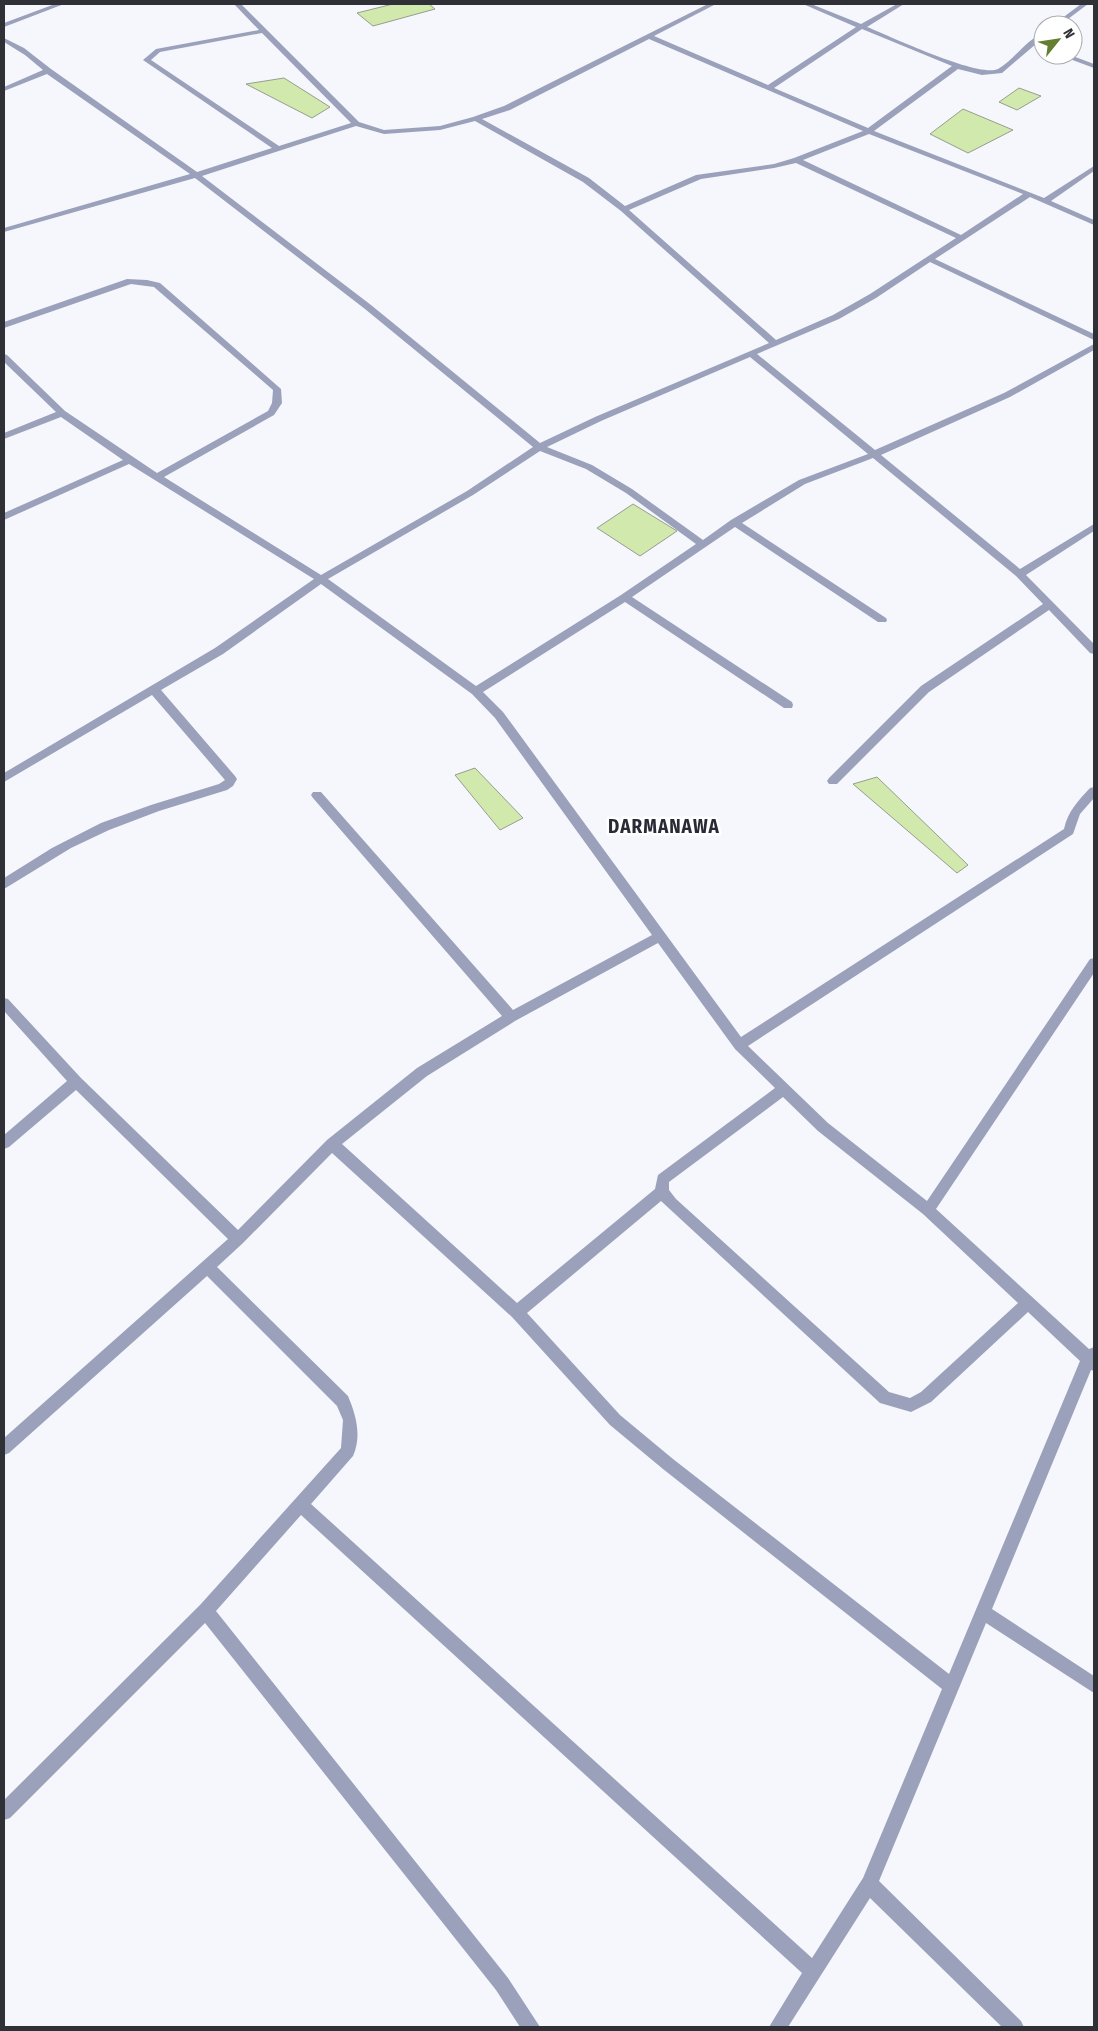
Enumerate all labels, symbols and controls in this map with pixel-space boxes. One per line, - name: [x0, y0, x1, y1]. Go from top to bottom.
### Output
- north arrow: [1033, 15, 1083, 65]
- text: N: [1059, 26, 1078, 42]
- district label: DARMANAWA: [608, 815, 720, 838]

